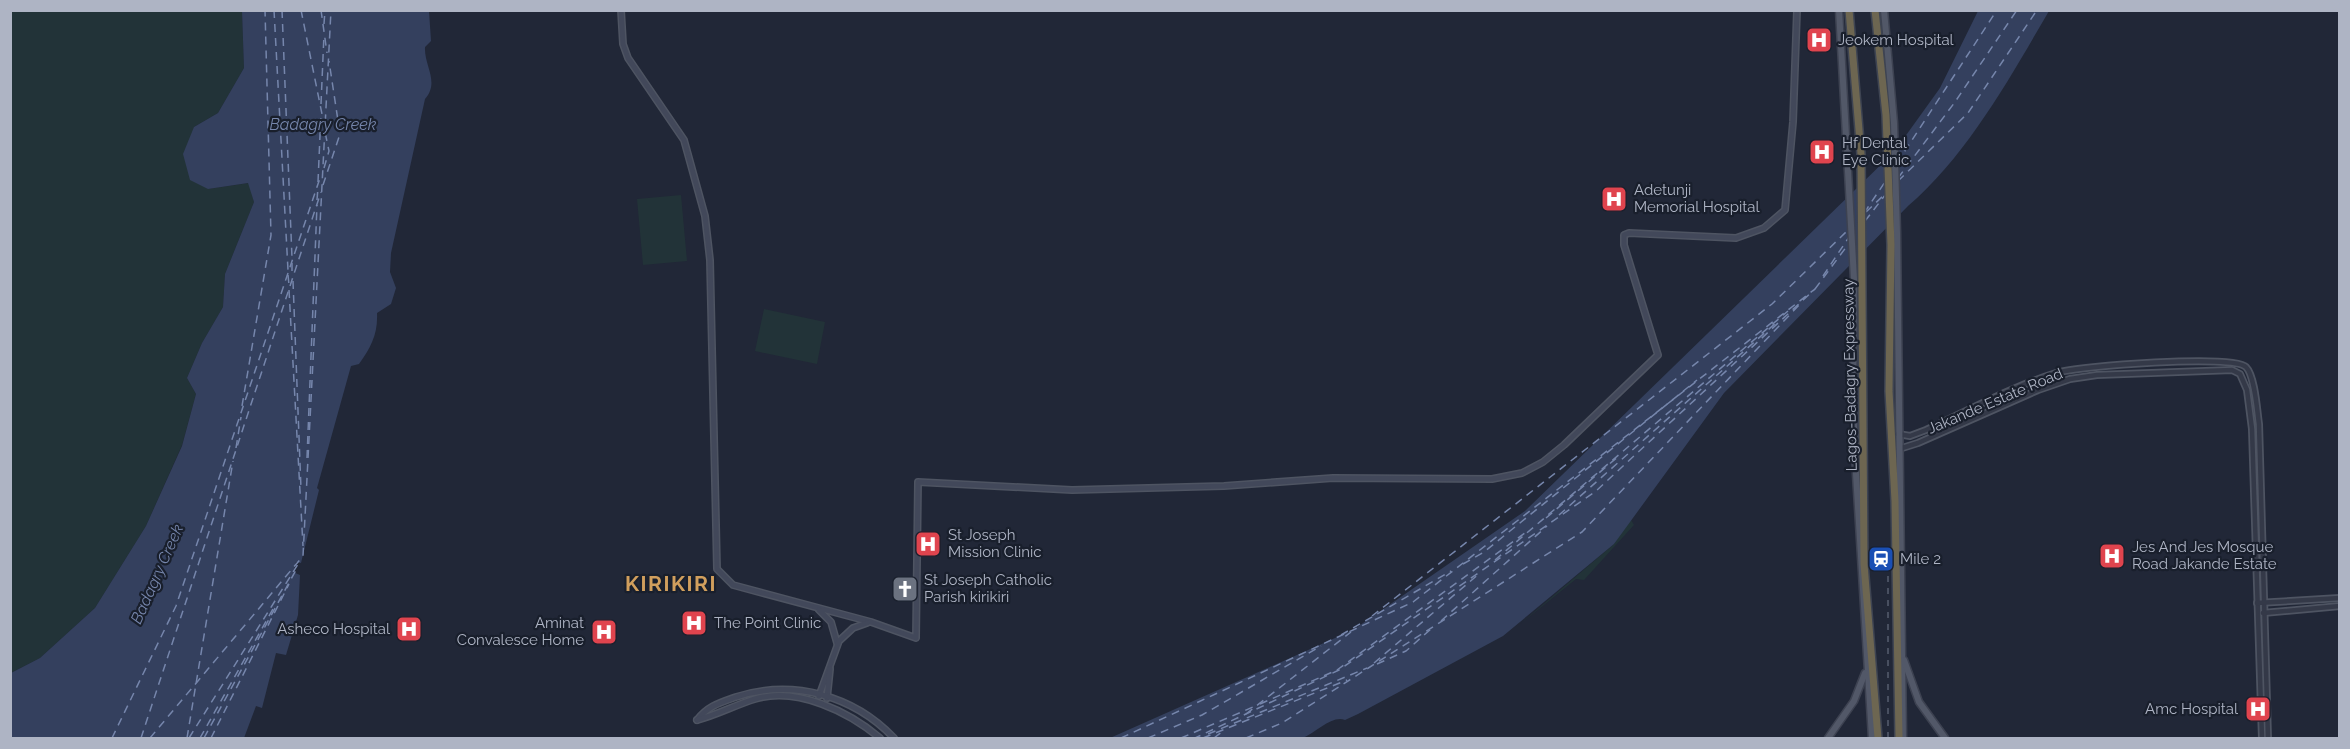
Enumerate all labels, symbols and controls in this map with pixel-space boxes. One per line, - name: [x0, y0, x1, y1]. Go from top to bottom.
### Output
- hospital icon: Jeokem Hospital: [1804, 25, 1834, 55]
- place label: Jeokem Hospital: [1838, 31, 1955, 49]
- water label: Badagry Creek: [270, 115, 377, 134]
- place label: Hf Dental Eye Clinic: [1842, 134, 1909, 169]
- hospital icon: Hf Dental Eye Clinic: [1807, 137, 1837, 167]
- place label: Adetunji Memorial Hospital: [1634, 181, 1761, 216]
- hospital icon: Adetunji Memorial Hospital: [1599, 184, 1629, 214]
- street label: Lagos-Badagry Expressway: [1839, 279, 1861, 471]
- street label: Jakande Estate Road: [1925, 364, 2065, 438]
- water label: Badagry Creek: [127, 521, 188, 627]
- place label: St Joseph Mission Clinic: [948, 526, 1042, 561]
- hospital icon: St Joseph Mission Clinic: [913, 529, 943, 559]
- place label: Jes And Jes Mosque Road Jakande Estate: [2132, 538, 2277, 573]
- hospital icon: Jes And Jes Mosque Road Jakande Estate: [2097, 541, 2127, 571]
- station icon: Mile 2: [1866, 544, 1896, 574]
- place label: Mile 2: [1900, 550, 1941, 568]
- district label: KIRIKIRI: [625, 571, 717, 596]
- place label: St Joseph Catholic Parish kirikiri: [924, 571, 1052, 606]
- church icon: St Joseph Catholic Parish kirikiri: [890, 574, 920, 604]
- hospital icon: The Point Clinic: [679, 608, 709, 638]
- hospital icon: Asheco Hospital: [394, 614, 424, 644]
- place label: Aminat Convalesce Home: [457, 614, 584, 649]
- place label: The Point Clinic: [714, 614, 821, 632]
- hospital icon: Aminat Convalesce Home: [589, 617, 619, 647]
- place label: Asheco Hospital: [277, 620, 391, 638]
- hospital icon: Amc Hospital: [2243, 694, 2273, 724]
- place label: Amc Hospital: [2145, 700, 2239, 718]

